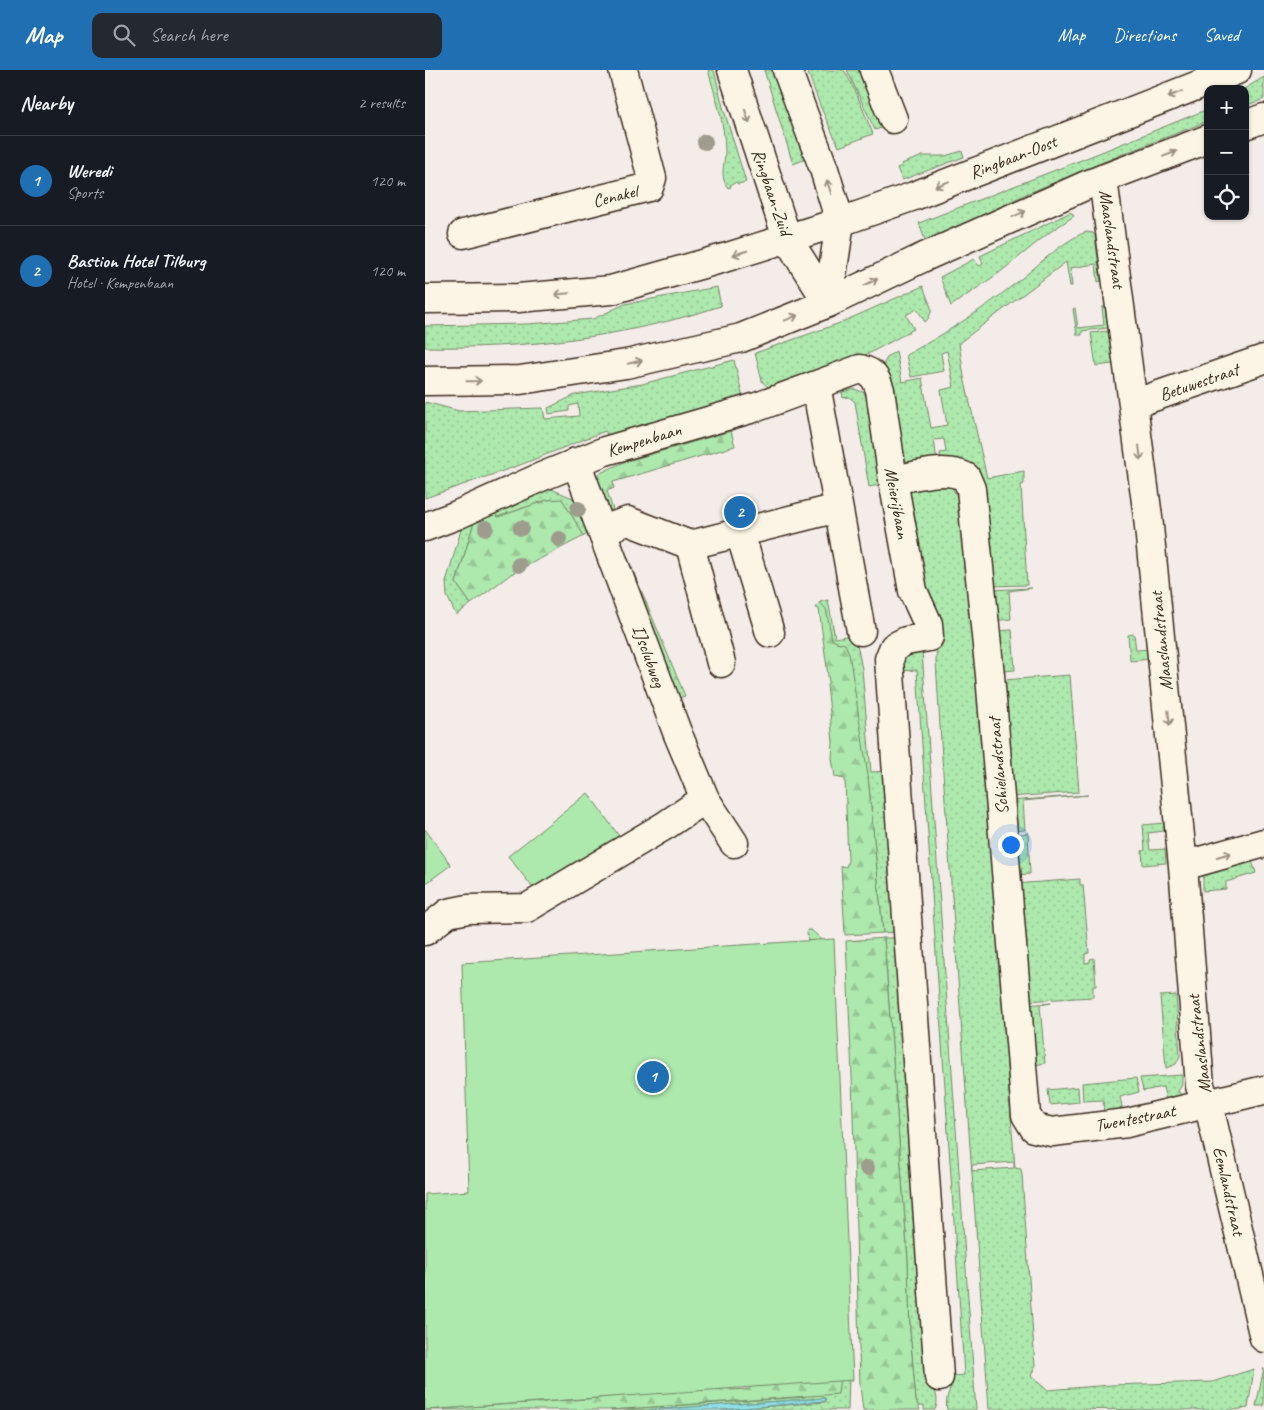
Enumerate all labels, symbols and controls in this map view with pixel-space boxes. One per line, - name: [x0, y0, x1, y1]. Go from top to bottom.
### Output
- search box: [92, 13, 442, 58]
- text: Map: [25, 20, 62, 50]
- icon: search: [110, 21, 138, 49]
- text: Search here: [150, 23, 228, 47]
- text: Map: [1058, 24, 1085, 46]
- text: Directions: [1113, 24, 1176, 46]
- text: Saved: [1204, 24, 1239, 46]
- map controls: [1204, 85, 1249, 220]
- button: +: [1204, 85, 1249, 130]
- text: Nearby: [20, 90, 73, 116]
- one-way arrow: [1168, 90, 1184, 99]
- text: 2 results: [358, 93, 405, 113]
- one-way arrow: [743, 108, 752, 124]
- street label: Ringbaan-Oost: [966, 130, 1062, 184]
- button: −: [1204, 130, 1249, 175]
- street label: Ringbaan-Zuid: [747, 146, 798, 241]
- one-way arrow: [1162, 148, 1177, 158]
- text: Weredi: [67, 159, 112, 183]
- text: 1: [32, 171, 40, 191]
- text: 120 m: [371, 171, 405, 191]
- button: locate: [1204, 175, 1249, 220]
- street label: Cenakel: [590, 179, 642, 212]
- one-way arrow: [824, 179, 834, 195]
- one-way arrow: [935, 180, 950, 190]
- text: Sports: [67, 183, 103, 203]
- street label: Maaslandstraat: [1094, 188, 1130, 292]
- one-way arrow: [1011, 209, 1026, 219]
- one-way arrow: [733, 248, 749, 258]
- text: Bastion Hotel Tilburg: [67, 249, 206, 273]
- text: 2: [32, 261, 40, 281]
- text: 120 m: [371, 261, 405, 281]
- text: Hotel · Kempenbaan: [67, 273, 173, 293]
- one-way arrow: [864, 277, 879, 287]
- one-way arrow: [554, 290, 570, 299]
- one-way arrow: [783, 313, 798, 322]
- one-way arrow: [626, 357, 642, 366]
- street label: Betuwestraat: [1156, 357, 1245, 406]
- one-way arrow: [465, 376, 481, 386]
- street label: Kempenbaan: [604, 418, 684, 462]
- one-way arrow: [1135, 444, 1145, 460]
- street label: Meierijbaan: [880, 466, 914, 541]
- pin: 2: [724, 493, 756, 531]
- street label: Maaslandstraat: [1145, 588, 1177, 692]
- street label: IJsclubweg: [628, 622, 671, 692]
- one-way arrow: [1164, 710, 1174, 726]
- street label: Schielandstraat: [983, 714, 1013, 815]
- your location: [998, 832, 1024, 858]
- one-way arrow: [1215, 849, 1231, 859]
- street label: Maaslandstraat: [1182, 991, 1216, 1095]
- pin: 1: [637, 1058, 669, 1096]
- street label: Twentestraat: [1093, 1099, 1179, 1137]
- street label: Eemlandstraat: [1208, 1144, 1250, 1240]

